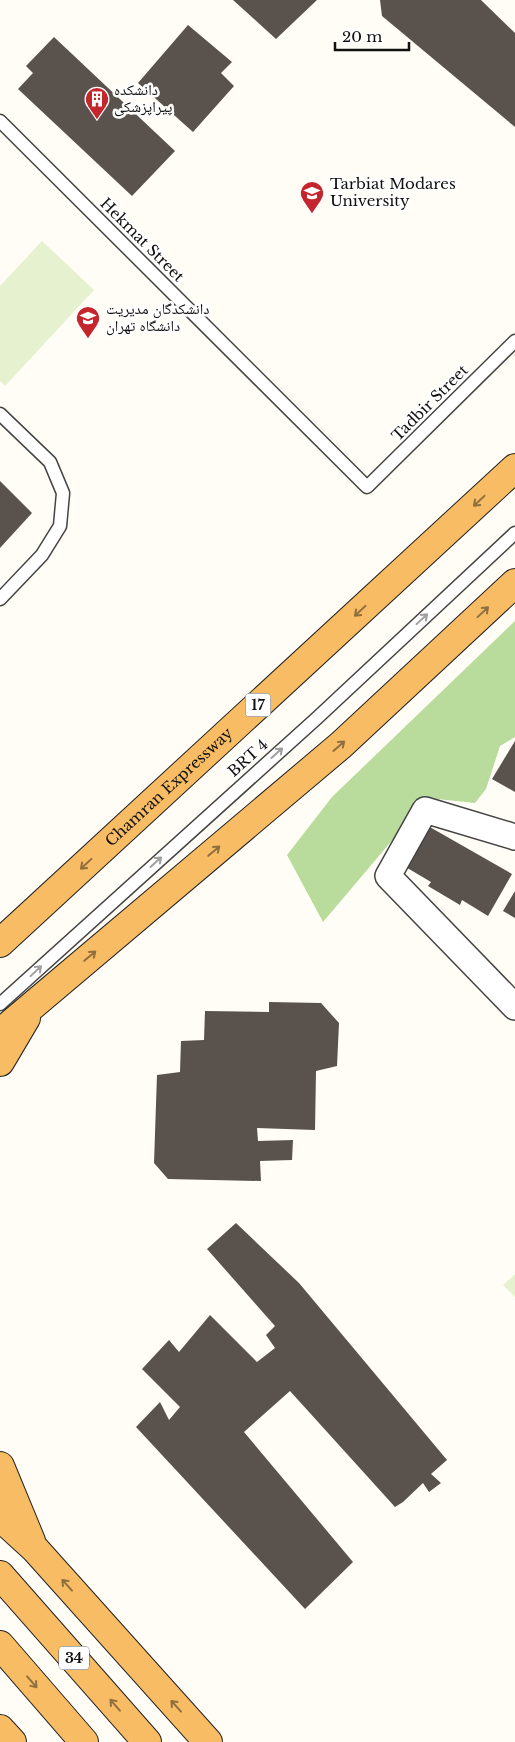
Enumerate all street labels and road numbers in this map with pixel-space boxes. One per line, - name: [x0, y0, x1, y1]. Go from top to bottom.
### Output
- street label: Hekmat Street: [96, 194, 188, 286]
- street label: Tadbir Street: [388, 360, 472, 445]
- road number: 17: [246, 694, 270, 716]
- street label: Chamran Expressway: [101, 723, 237, 850]
- street label: BRT 4: [224, 735, 272, 781]
- road number: 34: [59, 1646, 89, 1670]

